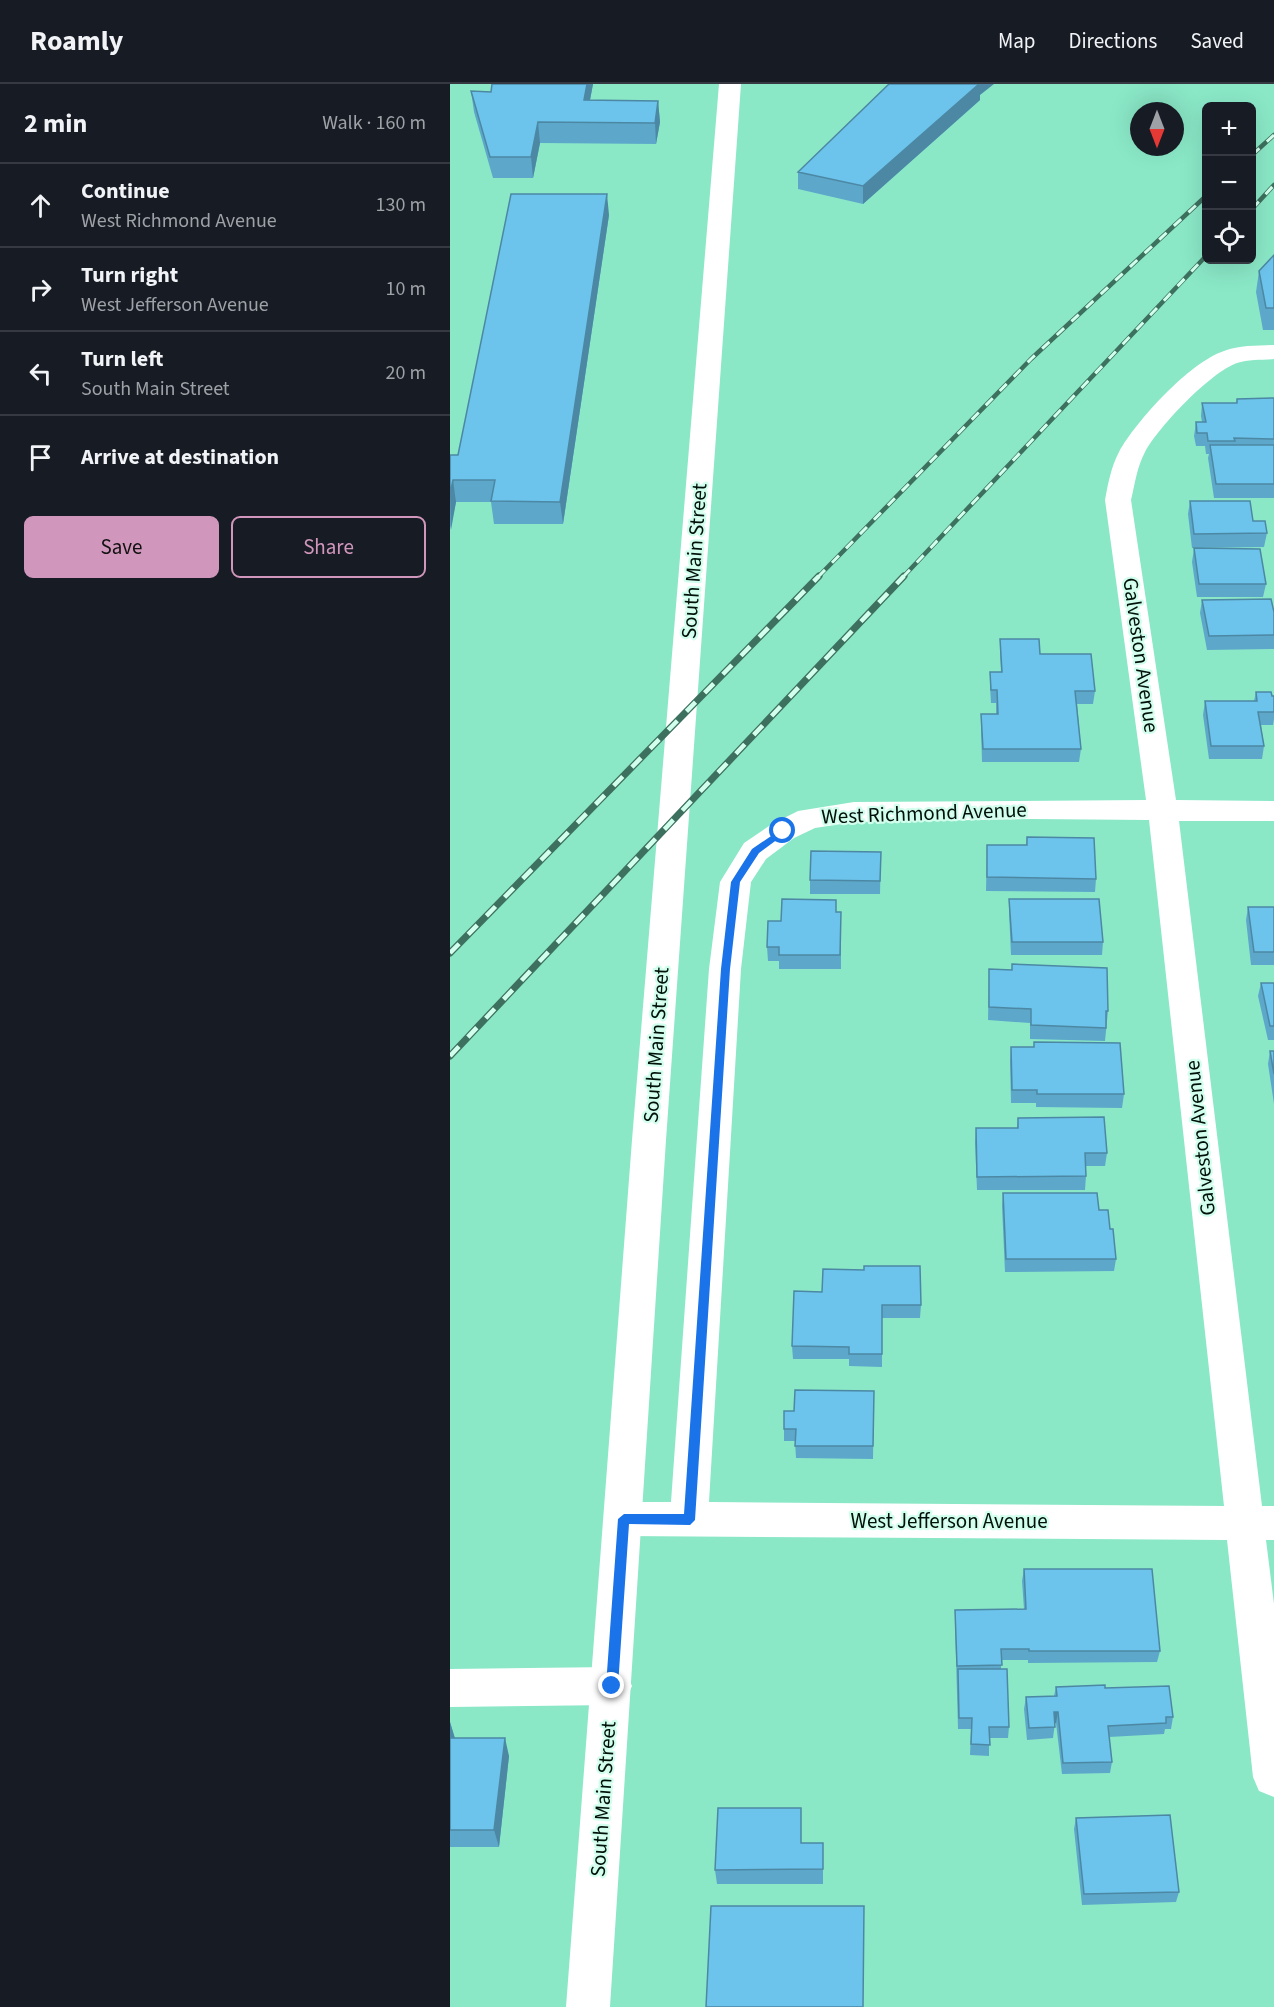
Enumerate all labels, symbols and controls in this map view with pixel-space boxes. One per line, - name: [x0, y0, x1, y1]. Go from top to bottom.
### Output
- text: Roamly: [30, 21, 123, 61]
- text: Map: [998, 26, 1036, 56]
- text: Directions: [1069, 26, 1157, 56]
- text: Saved: [1190, 26, 1244, 56]
- north arrow: [1130, 102, 1184, 156]
- map controls: [1202, 102, 1256, 264]
- button: +: [1202, 102, 1256, 156]
- text: 2 min: [24, 105, 87, 142]
- text: Walk · 160 m: [322, 109, 426, 137]
- button: −: [1202, 156, 1256, 210]
- text: Continue: [81, 175, 170, 207]
- icon: ahead: [24, 189, 57, 222]
- text: 130 m: [376, 191, 426, 219]
- text: West Richmond Avenue: [81, 207, 277, 235]
- button: locate: [1202, 210, 1256, 264]
- text: Turn right: [81, 259, 178, 291]
- icon: right: [24, 273, 57, 306]
- text: 10 m: [386, 275, 426, 303]
- text: West Jefferson Avenue: [81, 291, 269, 319]
- text: Turn left: [81, 343, 163, 375]
- icon: left: [24, 357, 57, 390]
- text: 20 m: [386, 359, 426, 387]
- text: South Main Street: [81, 375, 230, 403]
- icon: arrive: [24, 441, 57, 474]
- text: Arrive at destination: [81, 441, 279, 473]
- street label: South Main Street: [674, 482, 714, 640]
- button: Save: [24, 516, 219, 578]
- button: Share: [231, 516, 426, 578]
- street label: Galveston Avenue: [1115, 576, 1167, 734]
- street label: West Richmond Avenue: [821, 794, 1027, 832]
- route start: [769, 817, 795, 843]
- street label: South Main Street: [636, 966, 676, 1124]
- street label: Galveston Avenue: [1177, 1059, 1223, 1217]
- street label: West Jefferson Avenue: [850, 1506, 1048, 1536]
- route end: [598, 1672, 624, 1698]
- street label: South Main Street: [583, 1720, 623, 1878]

